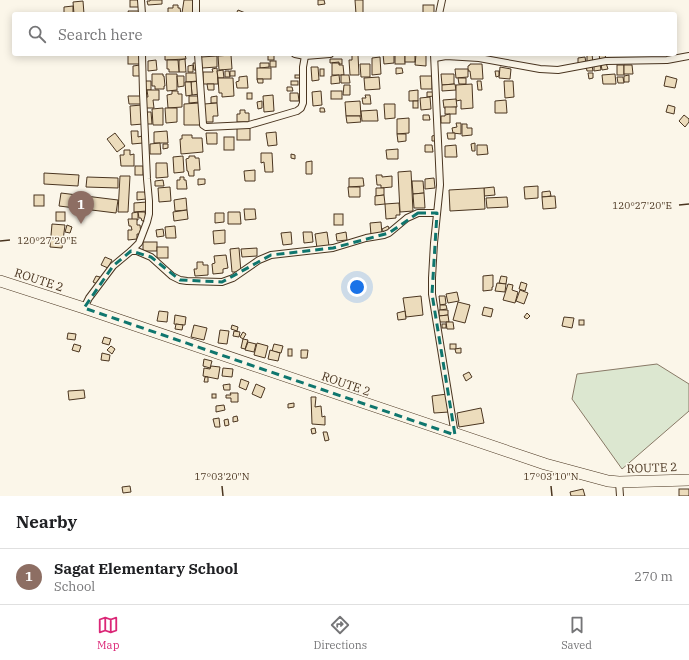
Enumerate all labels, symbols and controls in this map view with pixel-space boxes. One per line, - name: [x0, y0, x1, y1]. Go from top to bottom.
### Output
- search box: [12, 12, 677, 56]
- icon: search: [26, 23, 48, 45]
- text: Search here: [58, 25, 143, 44]
- pin: 1: [68, 191, 94, 224]
- text: 120°27'20"E: [612, 199, 672, 212]
- text: 120°27'20"E: [17, 234, 77, 247]
- street label: ROUTE 2: [13, 265, 66, 295]
- your location: [347, 277, 367, 297]
- street label: ROUTE 2: [320, 368, 373, 399]
- street label: ROUTE 2: [626, 459, 678, 476]
- text: 17°03'20"N: [195, 470, 250, 483]
- text: 17°03'10"N: [524, 470, 579, 483]
- text: Nearby: [16, 511, 77, 533]
- text: Sagat Elementary School: [54, 559, 238, 578]
- text: 1: [25, 568, 33, 585]
- text: 270 m: [634, 568, 673, 585]
- text: School: [54, 578, 95, 595]
- tab: Map: [97, 614, 119, 652]
- tab: Directions: [313, 614, 367, 652]
- tab: Saved: [561, 614, 592, 652]

